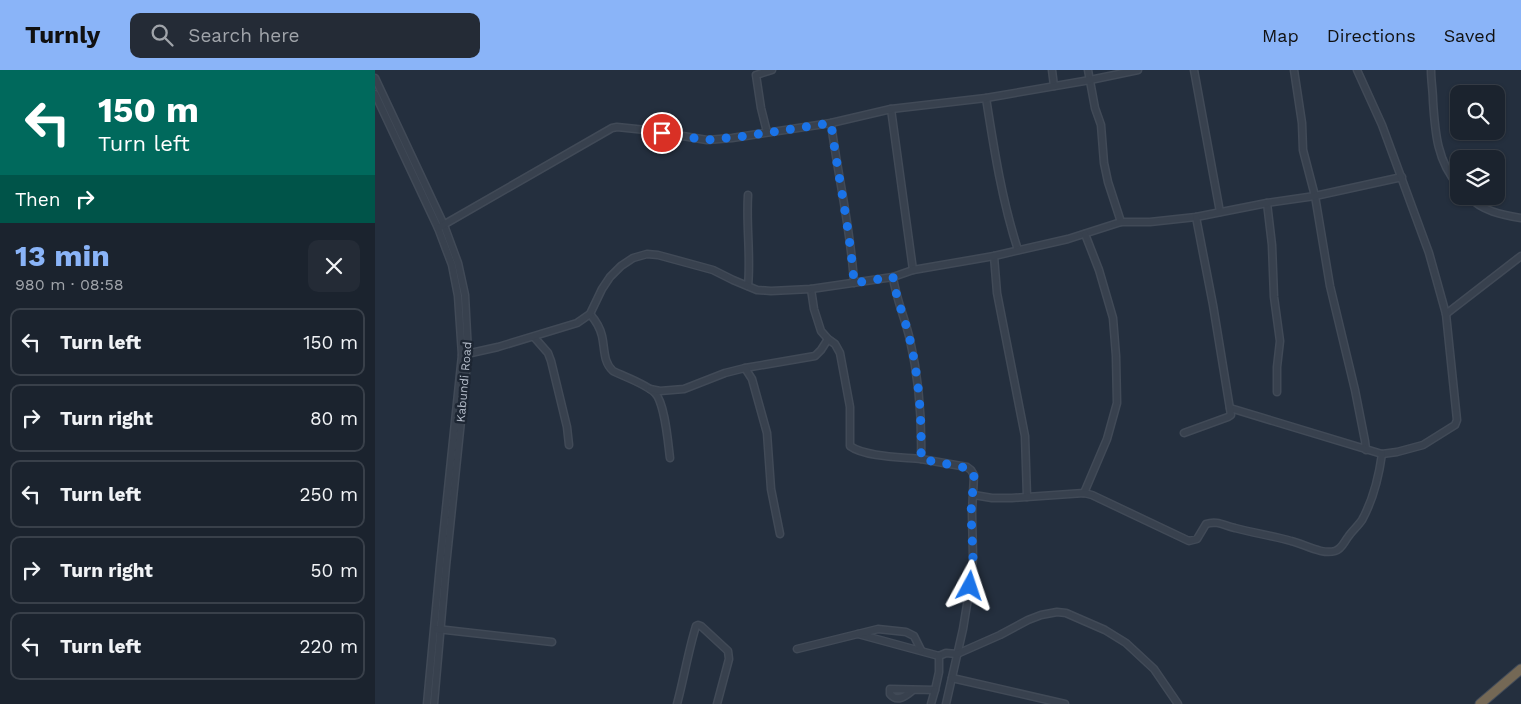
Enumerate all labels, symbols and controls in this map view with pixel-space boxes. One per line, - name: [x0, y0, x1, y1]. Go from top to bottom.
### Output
- search box: [130, 13, 480, 58]
- text: Turnly: [25, 21, 100, 49]
- icon: search: [148, 21, 176, 49]
- text: Search here: [188, 24, 300, 47]
- text: Map: [1262, 25, 1299, 46]
- text: Directions: [1327, 25, 1416, 46]
- text: Saved: [1444, 25, 1496, 46]
- map controls: [1450, 85, 1505, 205]
- button: search: [1450, 85, 1505, 140]
- text: 150 m: [98, 89, 199, 131]
- icon: left: [15, 90, 80, 155]
- pin: [641, 112, 683, 154]
- icon: arrive: [648, 119, 676, 147]
- text: Turn left: [98, 131, 190, 156]
- button: layers: [1450, 150, 1505, 205]
- icon: right: [71, 185, 99, 213]
- text: Then: [15, 188, 61, 211]
- text: 13 min: [15, 238, 110, 273]
- button: close: [308, 240, 360, 292]
- text: 980 m · 08:58: [15, 275, 124, 294]
- icon: left: [17, 328, 45, 356]
- text: Turn left: [60, 331, 141, 354]
- text: 150 m: [303, 331, 358, 354]
- street label: Kabundi Road: [453, 341, 475, 423]
- icon: right: [17, 404, 45, 432]
- text: Turn right: [60, 407, 153, 430]
- text: 80 m: [310, 407, 358, 430]
- icon: left: [17, 480, 45, 508]
- text: Turn left: [60, 483, 141, 506]
- text: 250 m: [299, 483, 358, 506]
- icon: right: [17, 556, 45, 584]
- text: Turn right: [60, 559, 153, 582]
- text: 50 m: [311, 559, 358, 582]
- position arrow: [943, 559, 995, 611]
- icon: left: [17, 632, 45, 660]
- text: Turn left: [60, 635, 141, 658]
- text: 220 m: [299, 635, 358, 658]

